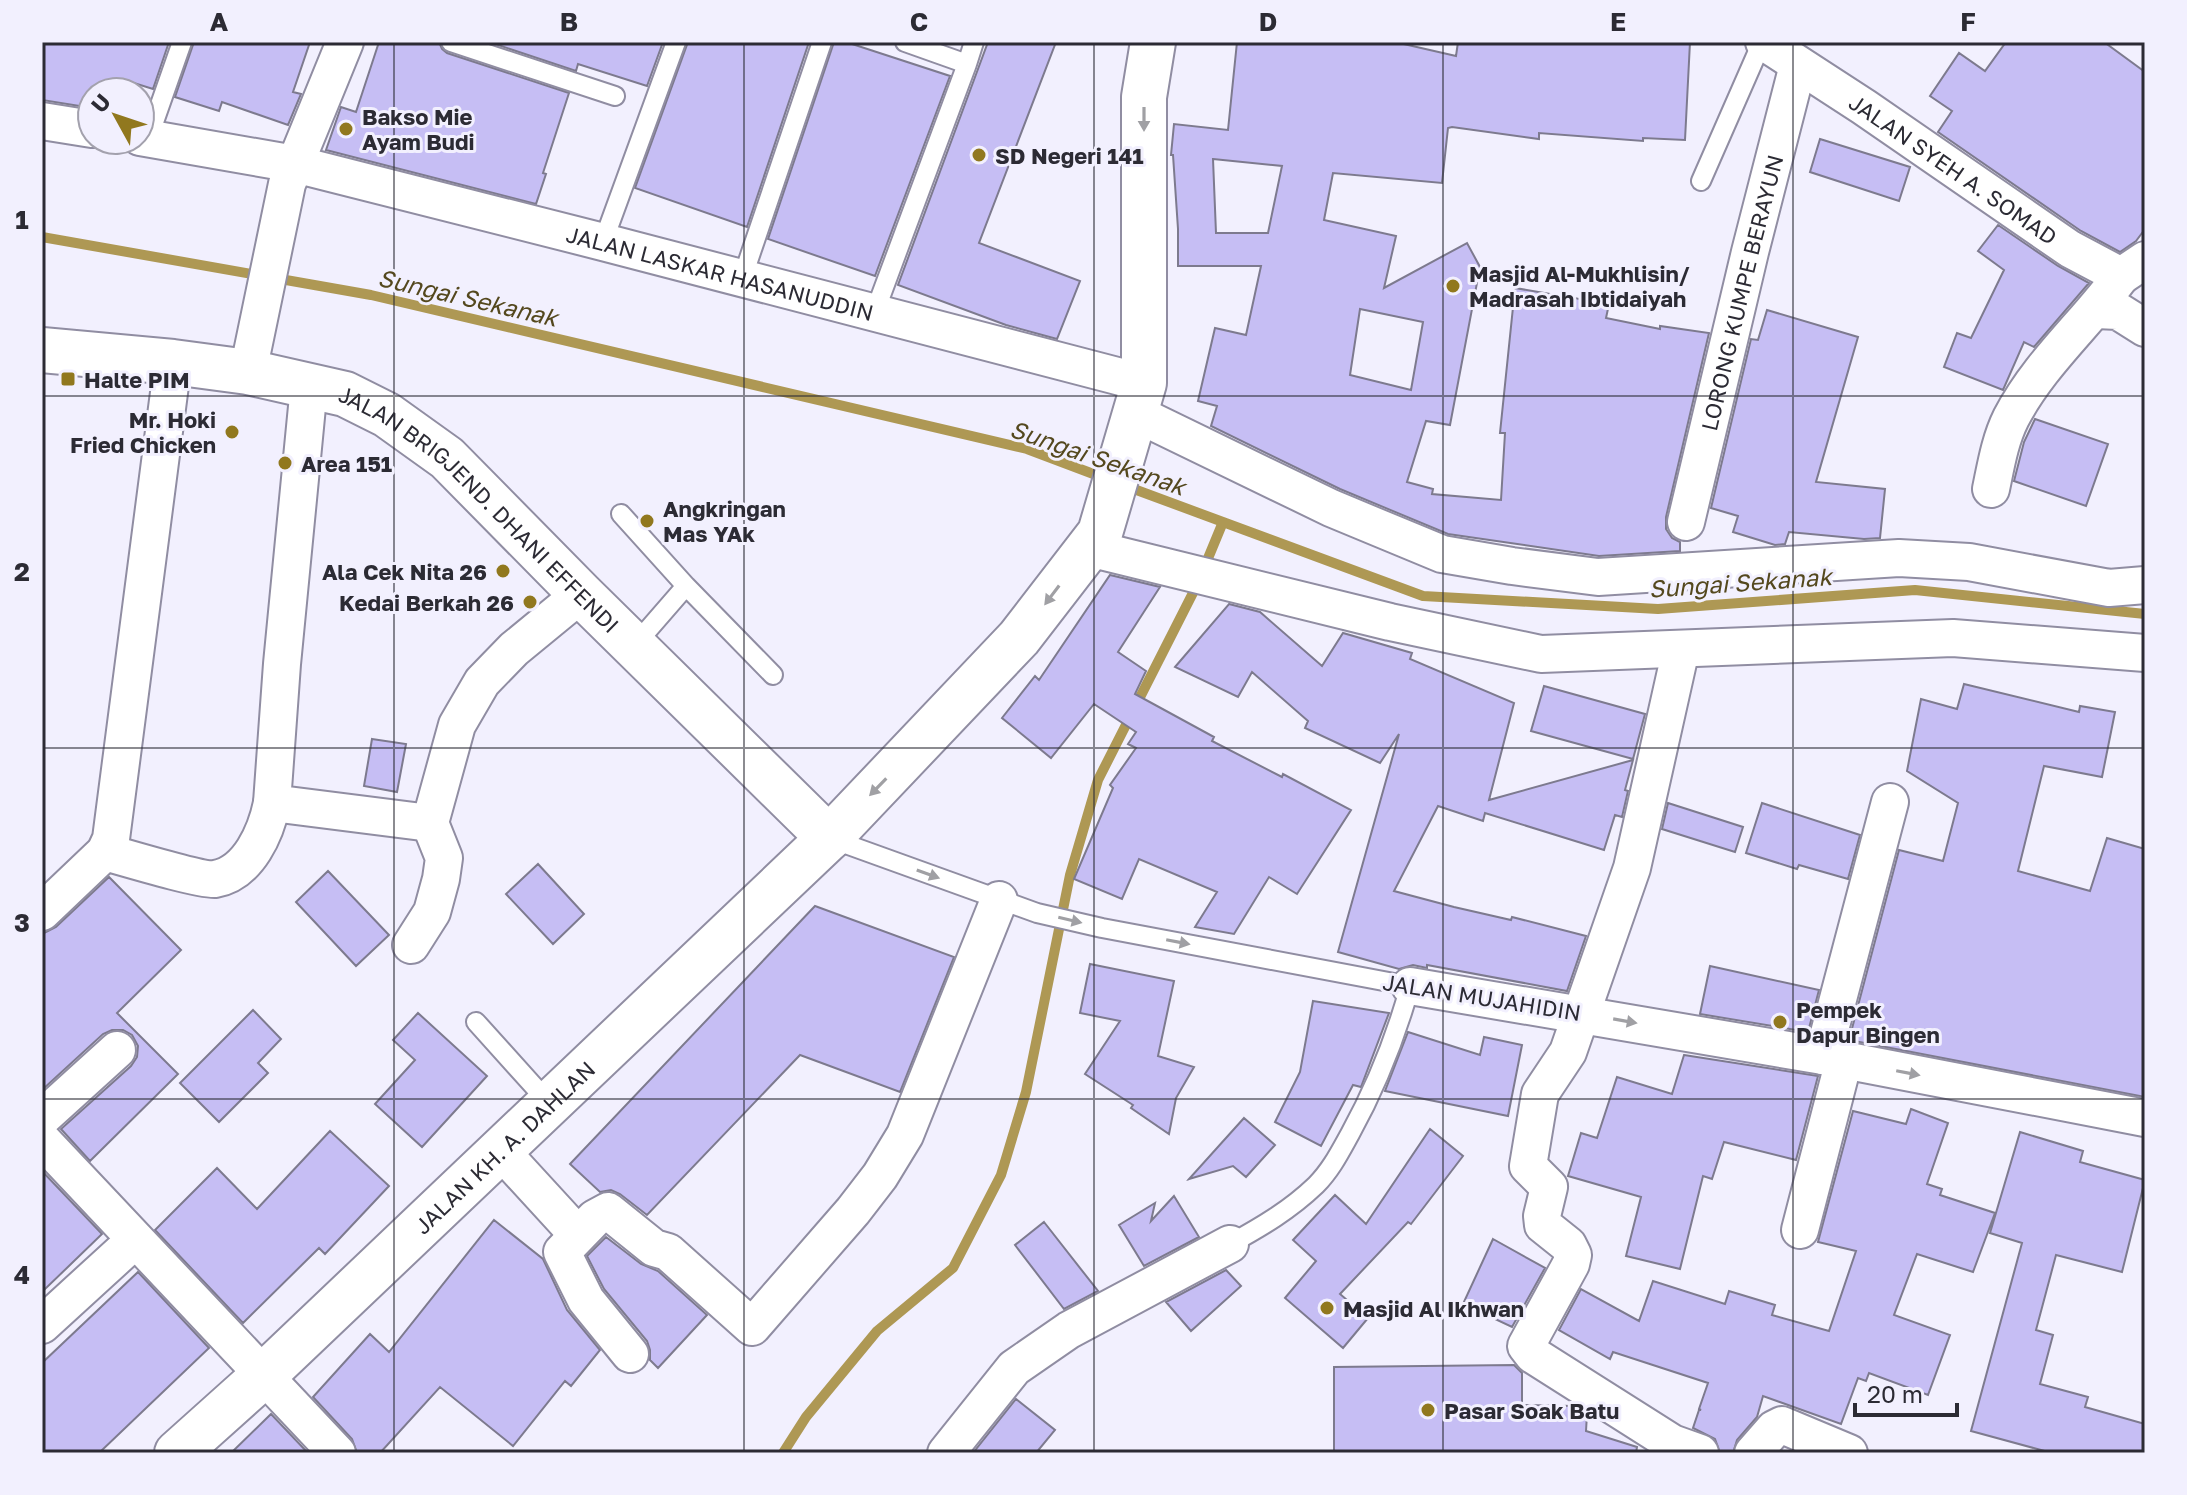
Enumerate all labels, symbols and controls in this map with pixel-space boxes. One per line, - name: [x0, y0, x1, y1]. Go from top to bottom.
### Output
- text: A: [210, 6, 229, 37]
- text: B: [560, 6, 578, 37]
- text: C: [910, 6, 928, 37]
- text: D: [1259, 6, 1277, 37]
- text: E: [1610, 6, 1626, 37]
- text: F: [1960, 6, 1976, 37]
- north arrow: [76, 76, 156, 156]
- text: U: [85, 88, 116, 118]
- street label: JALAN SYEH A. SOMAD: [1844, 88, 2063, 250]
- place label: Bakso Mie Ayam Budi: [362, 103, 475, 155]
- one-way arrow: [1138, 107, 1150, 132]
- marker: Bakso Mie Ayam Budi: [337, 120, 355, 138]
- place label: SD Negeri 141: [995, 142, 1144, 169]
- marker: SD Negeri 141: [970, 146, 988, 164]
- street label: LORONG KUMPE BERAYUN: [1695, 152, 1788, 433]
- text: 1: [15, 204, 29, 235]
- street label: JALAN LASKAR HASANUDDIN: [564, 220, 877, 325]
- place label: Masjid Al-Mukhlisin/ Madrasah Ibtidaiyah: [1469, 260, 1690, 312]
- water label: Sungai Sekanak: [375, 262, 563, 333]
- marker: Masjid Al-Mukhlisin/ Madrasah Ibtidaiyah: [1444, 277, 1462, 295]
- place label: Halte PIM: [84, 366, 190, 393]
- marker: Halte PIM: [59, 370, 77, 388]
- street label: JALAN BRIGJEND. DHANI EFFENDI: [336, 380, 625, 638]
- place label: Mr. Hoki Fried Chicken: [70, 406, 216, 458]
- water label: Sungai Sekanak: [1006, 413, 1192, 502]
- marker: Mr. Hoki Fried Chicken: [223, 423, 241, 441]
- place label: Area 151: [301, 450, 392, 477]
- marker: Area 151: [276, 454, 294, 472]
- place label: Angkringan Mas YAk: [663, 495, 786, 547]
- marker: Angkringan Mas YAk: [638, 512, 656, 530]
- text: 2: [14, 556, 30, 587]
- place label: Ala Cek Nita 26: [322, 558, 487, 585]
- water label: Sungai Sekanak: [1647, 561, 1835, 604]
- marker: Ala Cek Nita 26: [494, 562, 512, 580]
- one-way arrow: [1045, 585, 1061, 605]
- place label: Kedai Berkah 26: [339, 589, 514, 616]
- marker: Kedai Berkah 26: [521, 593, 539, 611]
- one-way arrow: [869, 777, 887, 796]
- one-way arrow: [917, 869, 941, 881]
- text: 3: [14, 907, 30, 938]
- one-way arrow: [1057, 915, 1082, 927]
- one-way arrow: [1166, 937, 1191, 949]
- street label: JALAN MUJAHIDIN: [1381, 968, 1583, 1026]
- place label: Pempek Dapur Bingen: [1796, 996, 1940, 1048]
- marker: Pempek Dapur Bingen: [1771, 1013, 1789, 1031]
- one-way arrow: [1613, 1016, 1638, 1028]
- street label: JALAN KH. A. DAHLAN: [408, 1055, 600, 1239]
- one-way arrow: [1896, 1067, 1921, 1079]
- text: 4: [14, 1259, 30, 1290]
- place label: Masjid Al Ikhwan: [1343, 1295, 1524, 1322]
- marker: Masjid Al Ikhwan: [1318, 1299, 1336, 1317]
- scale bar: [1855, 1367, 1957, 1417]
- text: 20 m: [1867, 1379, 1923, 1408]
- place label: Pasar Soak Batu: [1444, 1397, 1619, 1424]
- marker: Pasar Soak Batu: [1419, 1401, 1437, 1419]

